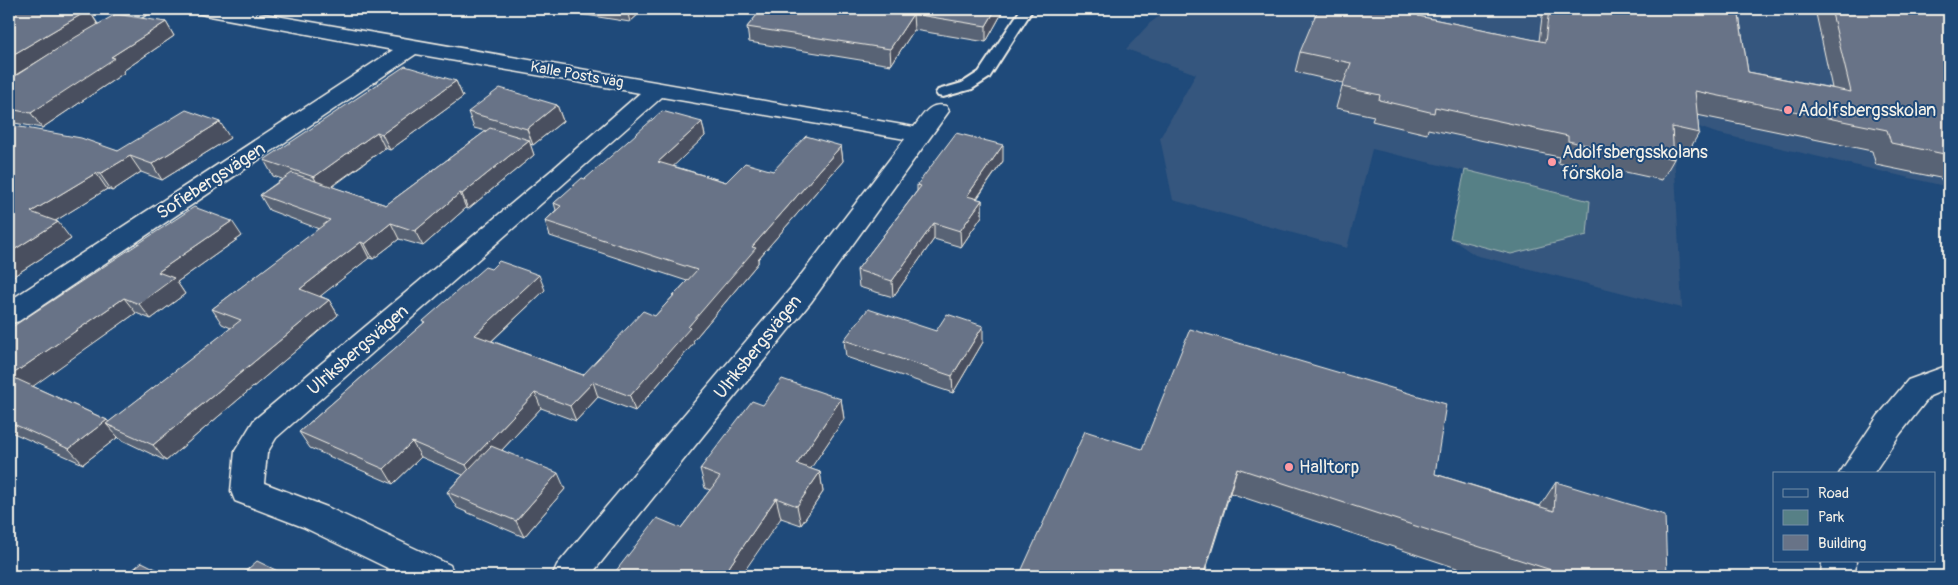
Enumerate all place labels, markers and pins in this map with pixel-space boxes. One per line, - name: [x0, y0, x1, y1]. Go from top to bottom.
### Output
- place label: Adolfsbergsskolan: [1798, 99, 1936, 122]
- marker: Adolfsbergsskolan: [1782, 104, 1794, 116]
- place label: Adolfsbergsskolans förskola: [1562, 141, 1708, 185]
- marker: Adolfsbergsskolans förskola: [1546, 156, 1558, 168]
- place label: Halltorp: [1299, 456, 1359, 479]
- marker: Halltorp: [1283, 461, 1295, 473]

